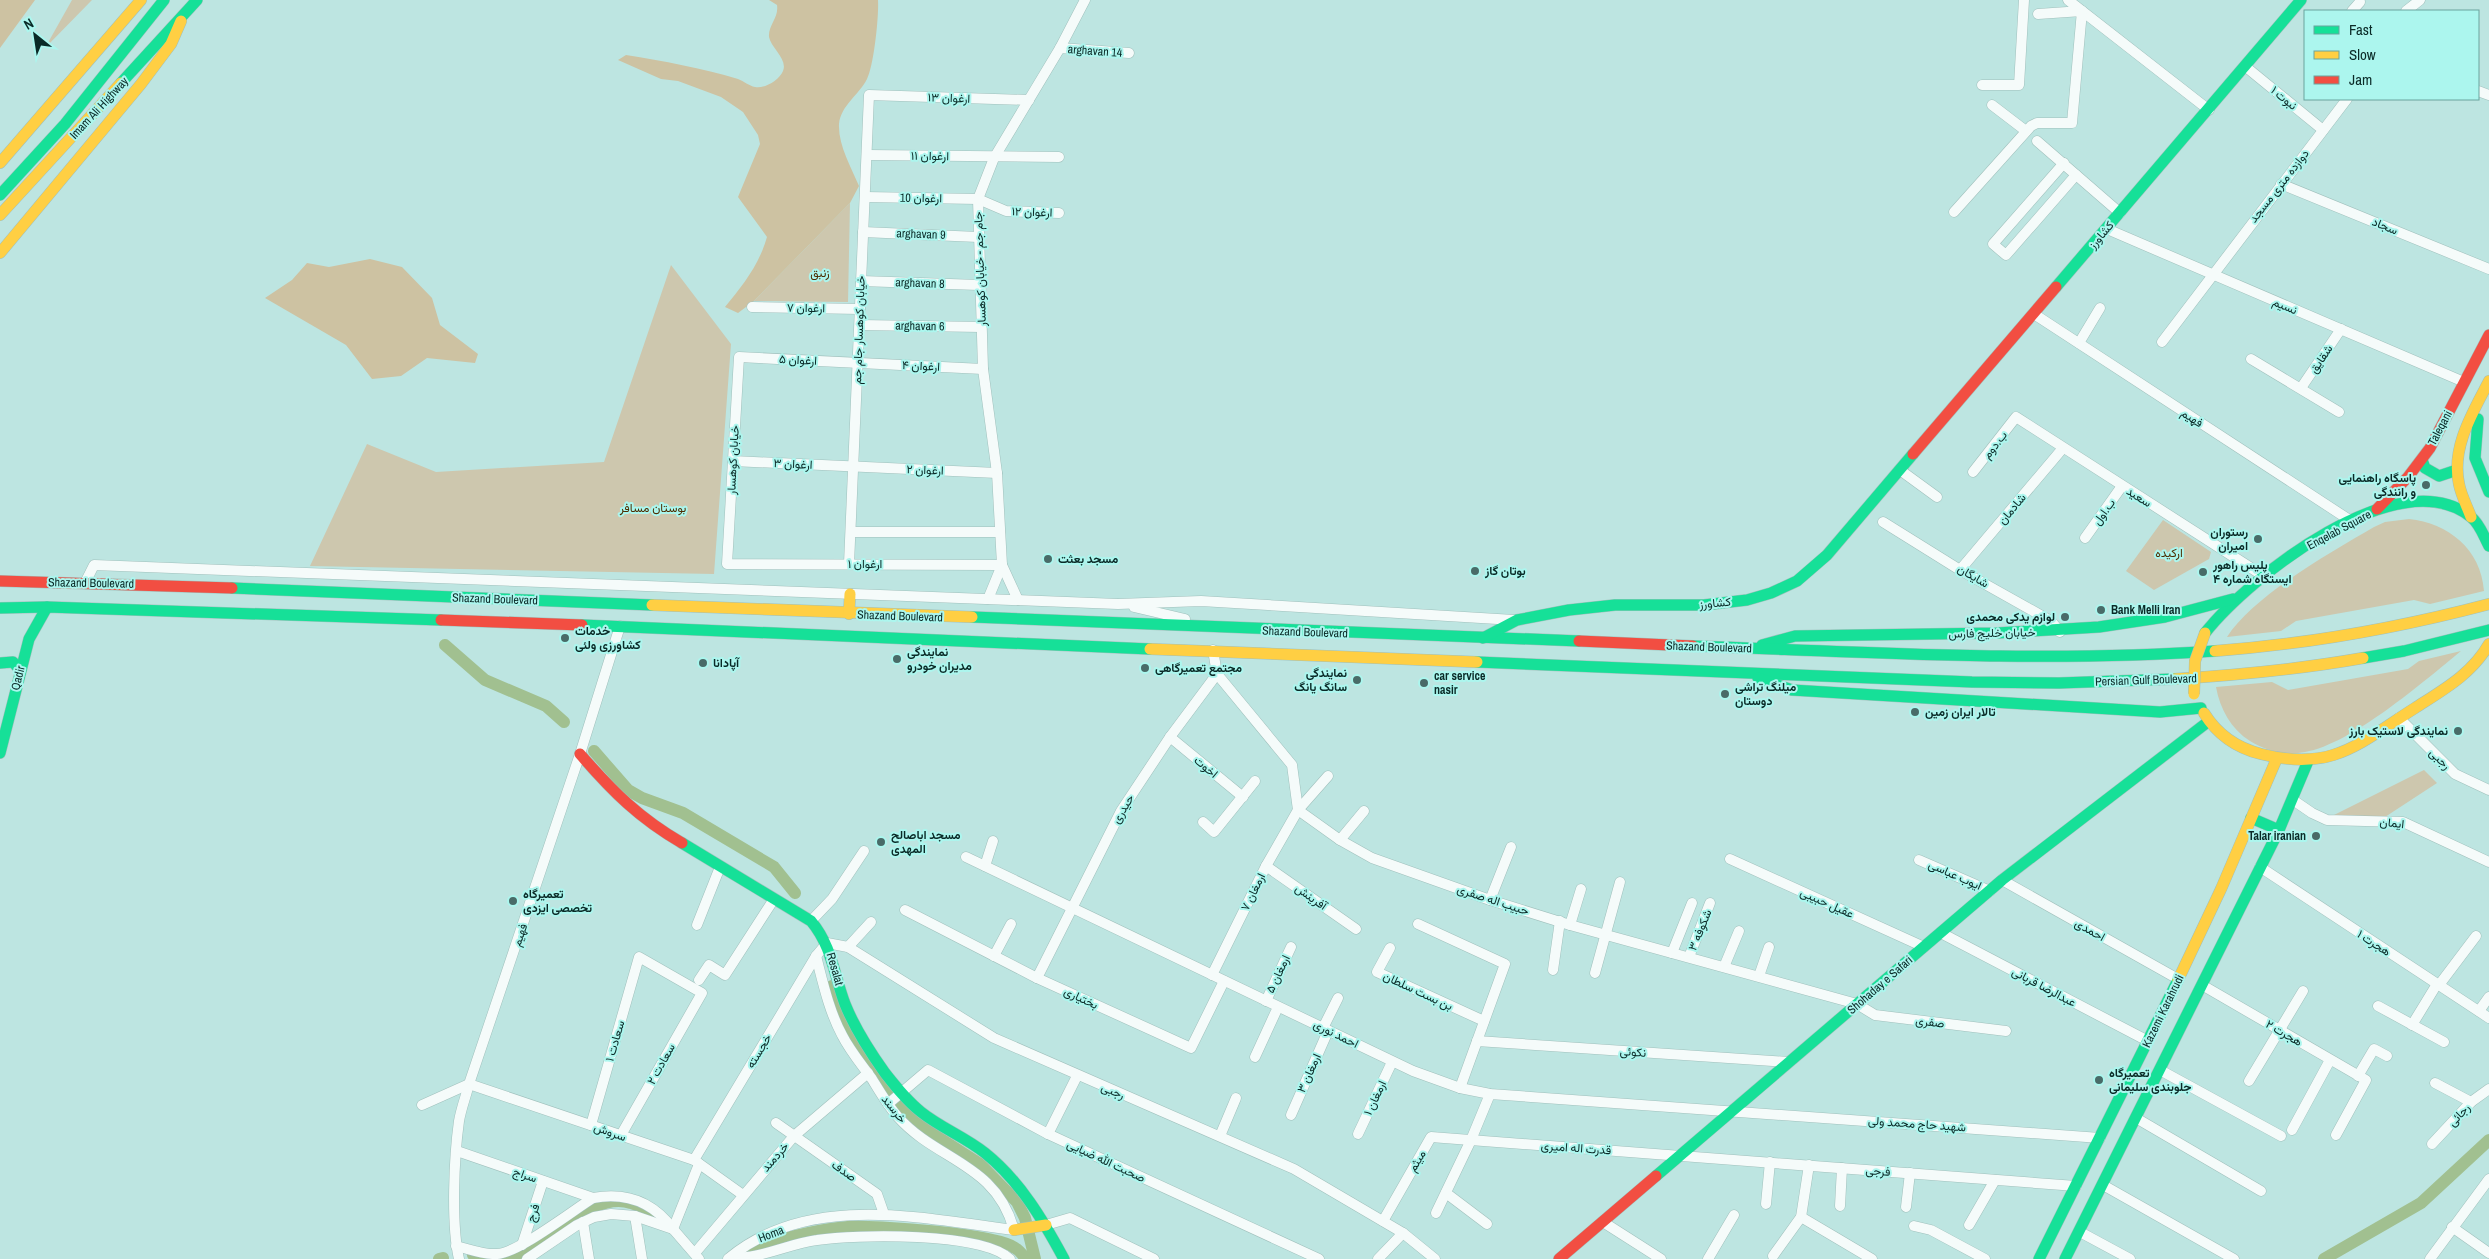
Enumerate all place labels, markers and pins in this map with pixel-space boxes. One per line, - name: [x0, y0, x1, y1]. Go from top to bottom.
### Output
- place label: پاسگاه راهنمایی و رانندگی: [2339, 470, 2416, 500]
- marker: پاسگاه راهنمایی و رانندگی: [2420, 479, 2432, 491]
- place label: رستوران امیران: [2210, 524, 2248, 554]
- marker: رستوران امیران: [2252, 533, 2264, 545]
- place label: مسجد بعثت: [1058, 551, 1119, 567]
- marker: مسجد بعثت: [1042, 553, 1054, 565]
- place label: پلیس راهور ایستگاه شماره ۴: [2212, 557, 2292, 587]
- place label: بوتان گاز: [1484, 563, 1526, 579]
- marker: بوتان گاز: [1469, 565, 1481, 577]
- marker: پلیس راهور ایستگاه شماره ۴: [2197, 566, 2209, 578]
- place label: Bank Melli Iran: [2111, 602, 2180, 618]
- marker: Bank Melli Iran: [2095, 604, 2107, 616]
- place label: لوازم یدکی محمدی: [1966, 609, 2055, 625]
- marker: لوازم یدکی محمدی: [2059, 611, 2071, 623]
- place label: خدمات کشاورزی ولئی: [575, 623, 641, 653]
- marker: خدمات کشاورزی ولئی: [559, 632, 571, 644]
- place label: نمایندگی مدیران خودرو: [907, 644, 972, 674]
- marker: نمایندگی مدیران خودرو: [891, 653, 903, 665]
- place label: آپادانا: [713, 655, 740, 671]
- marker: آپادانا: [697, 657, 709, 669]
- place label: مجتمع تعمیرگاهی: [1155, 660, 1242, 676]
- marker: مجتمع تعمیرگاهی: [1139, 662, 1151, 674]
- place label: نمایندگی سانگ یانگ: [1294, 665, 1347, 695]
- place label: car service nasir: [1434, 668, 1486, 698]
- marker: نمایندگی سانگ یانگ: [1351, 674, 1363, 686]
- marker: car service nasir: [1418, 677, 1430, 689]
- place label: میلنگ تراشی دوستان: [1735, 679, 1797, 709]
- marker: میلنگ تراشی دوستان: [1719, 688, 1731, 700]
- place label: تالار ایران زمین: [1925, 704, 1996, 720]
- marker: تالار ایران زمین: [1909, 706, 1921, 718]
- place label: نمایندگی لاستیک بارز: [2348, 723, 2448, 739]
- marker: نمایندگی لاستیک بارز: [2452, 725, 2464, 737]
- place label: مسجد اباصالح المهدی: [891, 827, 961, 857]
- place label: Talar iranian: [2248, 828, 2306, 844]
- marker: Talar iranian: [2310, 830, 2322, 842]
- marker: مسجد اباصالح المهدی: [875, 836, 887, 848]
- place label: تعمیرگاه تخصصی ایزدی: [523, 886, 592, 916]
- marker: تعمیرگاه تخصصی ایزدی: [507, 895, 519, 907]
- place label: تعمیرگاه جلوبندی سلیمانی: [2109, 1065, 2191, 1095]
- marker: تعمیرگاه جلوبندی سلیمانی: [2093, 1074, 2105, 1086]

